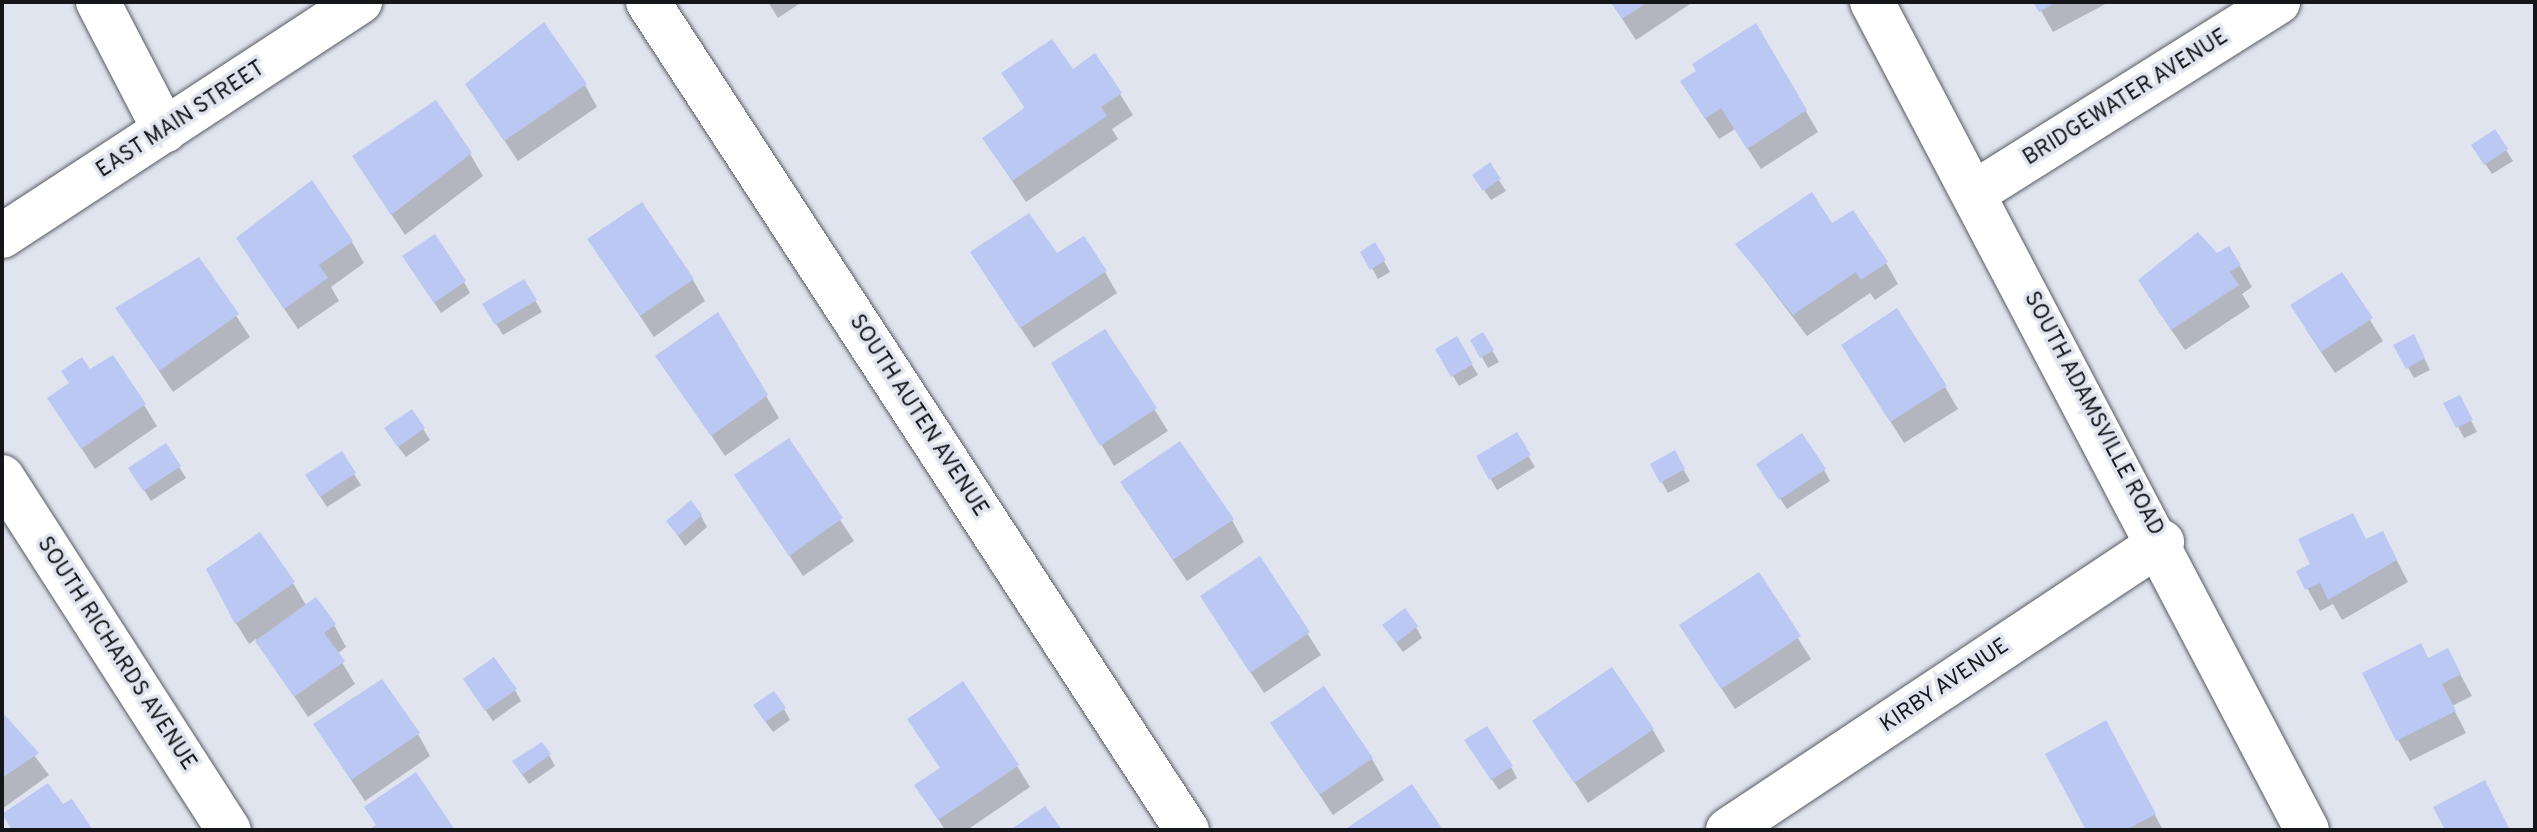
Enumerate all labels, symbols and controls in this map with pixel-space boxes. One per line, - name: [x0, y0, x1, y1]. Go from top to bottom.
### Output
- street label: BRIDGEWATER AVENUE: [2018, 24, 2234, 172]
- street label: EAST MAIN STREET: [91, 55, 271, 185]
- street label: SOUTH ADAMSVILLE ROAD: [2017, 287, 2169, 541]
- street label: SOUTH AUTEN AVENUE: [842, 309, 994, 523]
- street label: SOUTH RICHARDS AVENUE: [30, 532, 202, 776]
- street label: KIRBY AVENUE: [1875, 633, 2015, 739]

